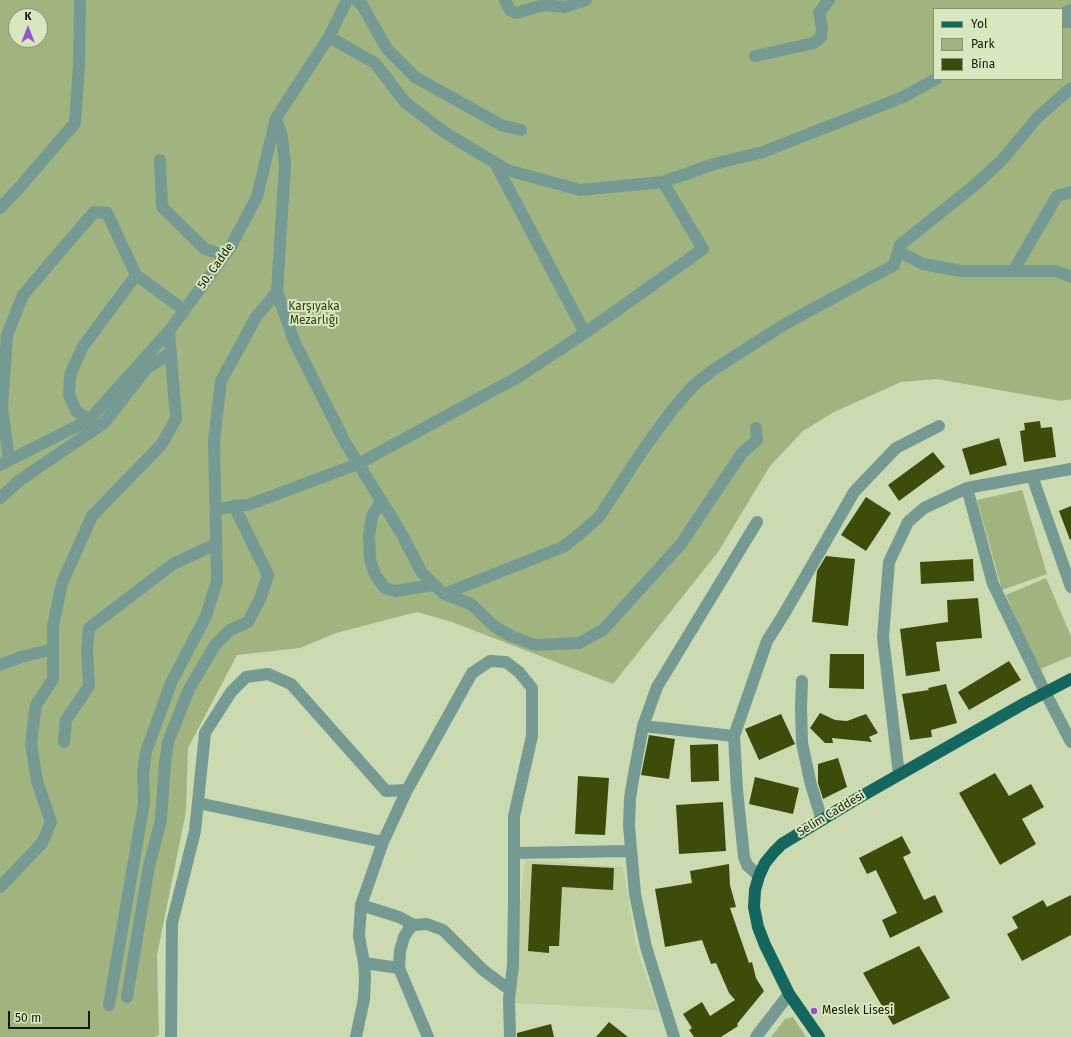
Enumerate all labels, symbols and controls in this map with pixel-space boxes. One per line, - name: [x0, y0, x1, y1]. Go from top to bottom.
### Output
- north arrow: [8, 8, 48, 48]
- legend: [933, 8, 1063, 80]
- text: K: [25, 10, 31, 23]
- text: Yol: [971, 17, 987, 31]
- text: Park: [971, 37, 995, 51]
- text: Bina: [971, 57, 995, 71]
- street label: 50. Cadde: [195, 240, 237, 292]
- park label: Karşıyaka Mezarlığı: [288, 300, 340, 328]
- street label: Selim Caddesi: [795, 788, 867, 840]
- scale bar: [10, 1003, 92, 1029]
- place label: Meslek Lisesi: [822, 1004, 893, 1018]
- marker: Meslek Lisesi: [809, 1006, 819, 1016]
- text: 50 m: [15, 1011, 41, 1025]

